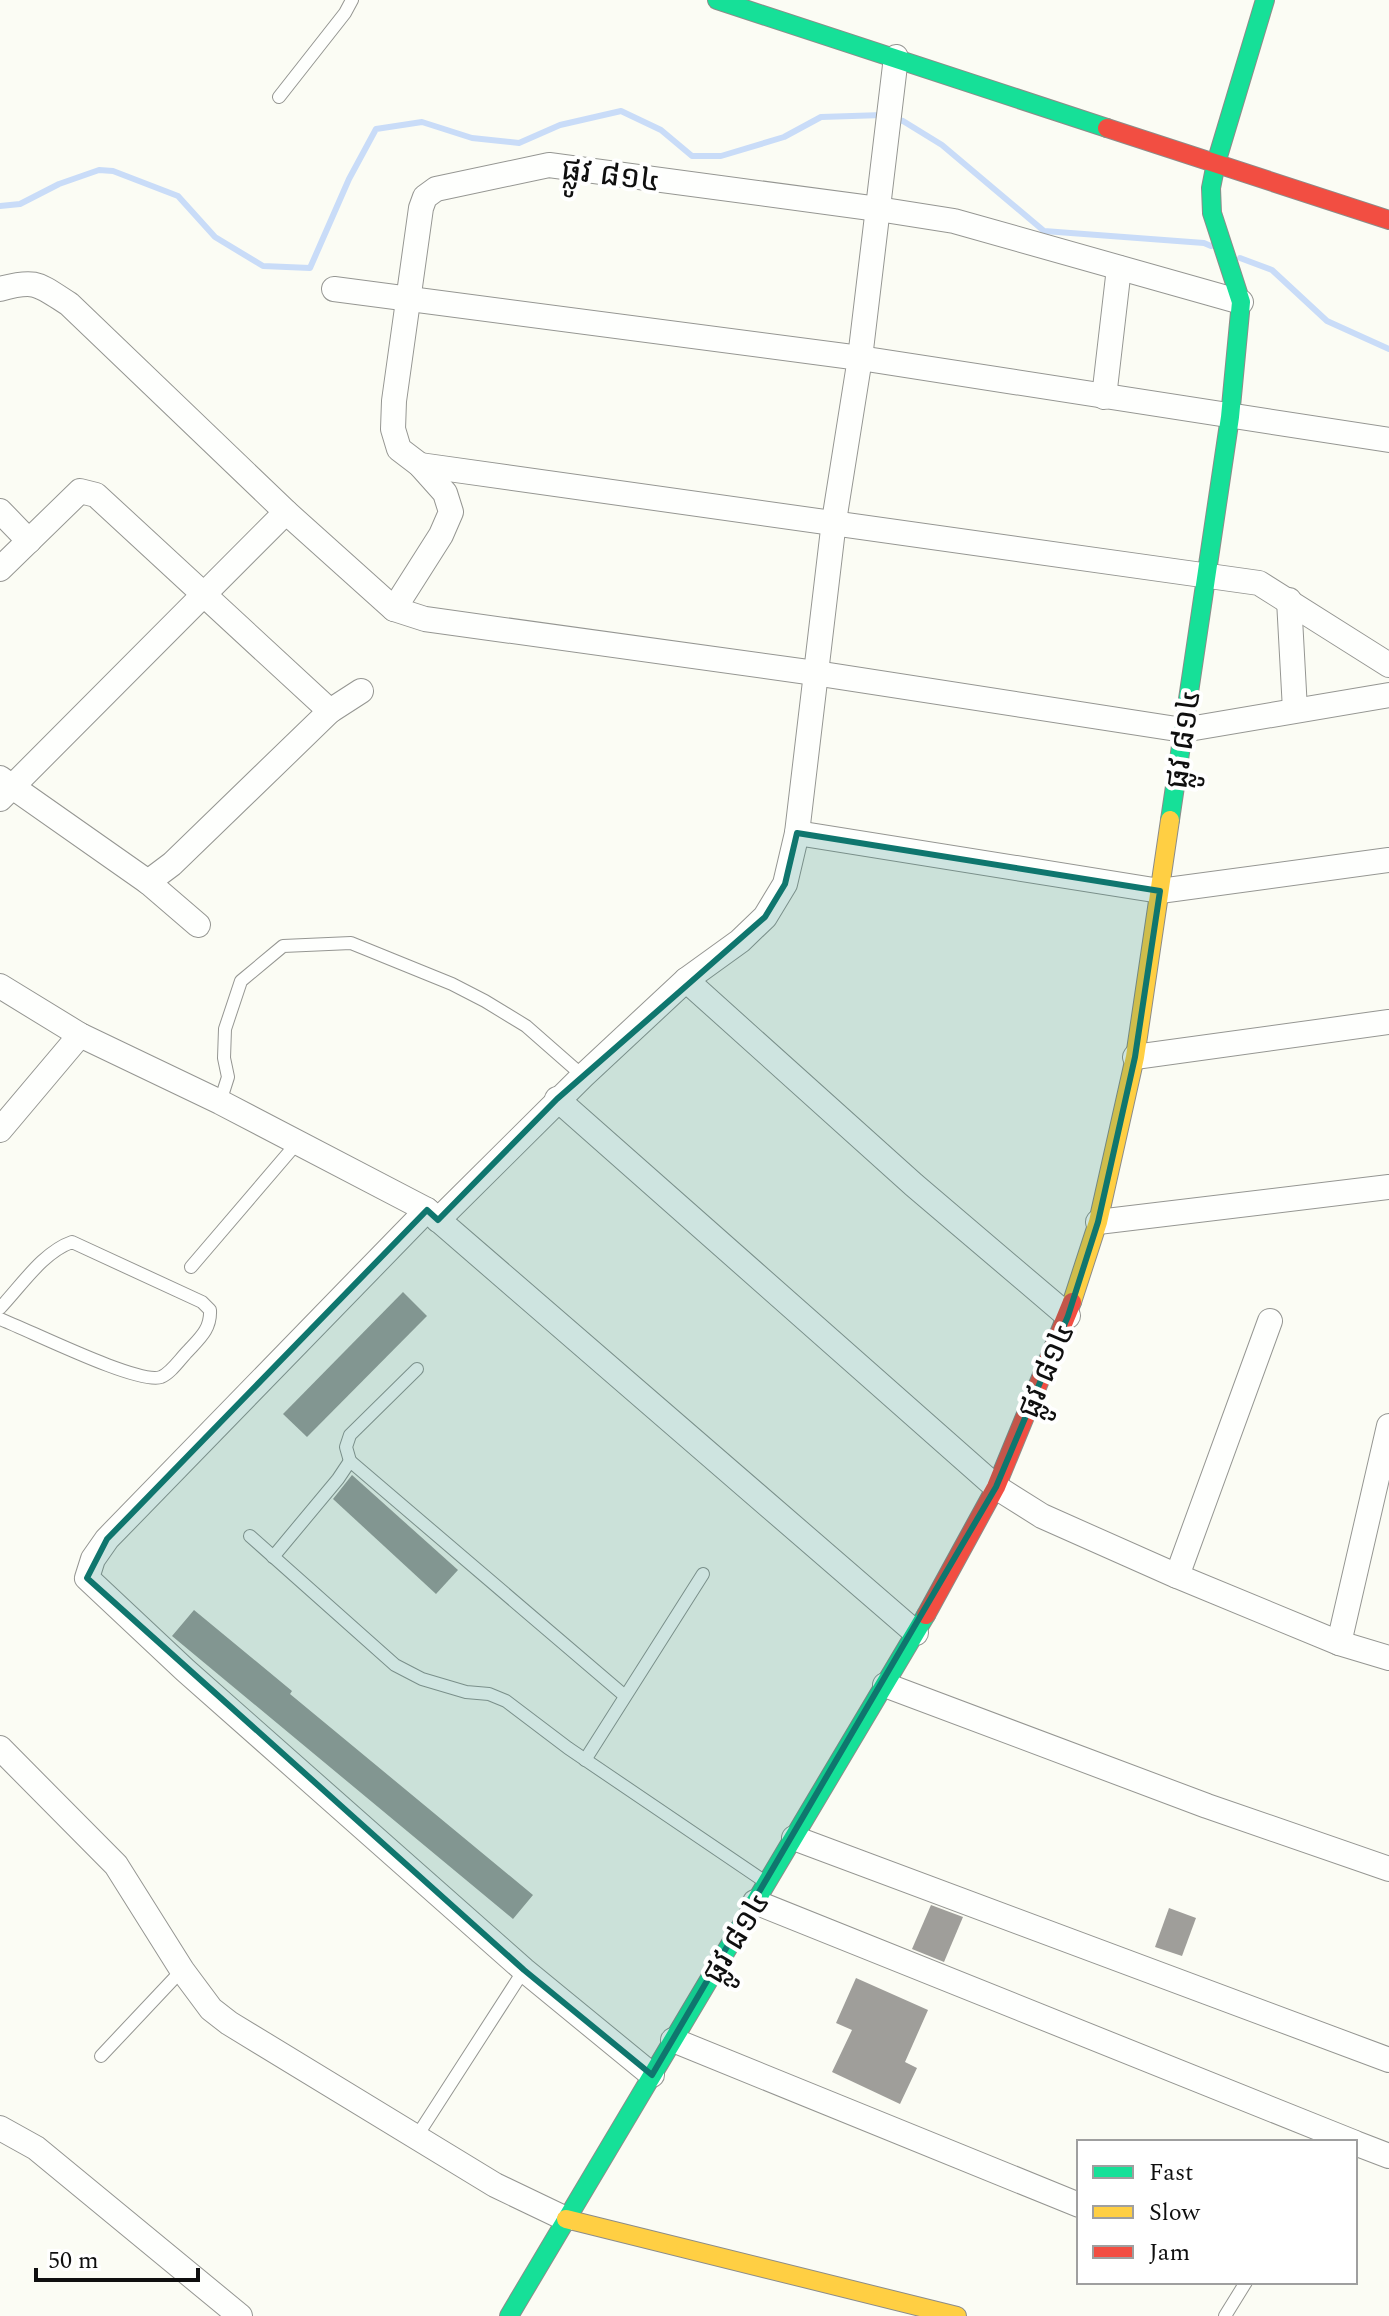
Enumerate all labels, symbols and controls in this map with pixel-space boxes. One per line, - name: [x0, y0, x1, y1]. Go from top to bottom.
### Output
- street label: ផ្លូវ ៨១៤: [558, 145, 663, 208]
- street label: ផ្លូវ ៨១៤: [1152, 686, 1217, 792]
- street label: ផ្លូវ ៨១៤: [1004, 1315, 1091, 1427]
- street label: ផ្លូវ ៨១៤: [690, 1882, 785, 1994]
- legend: [1077, 2140, 1357, 2284]
- text: Fast: [1149, 2155, 1194, 2191]
- text: Slow: [1149, 2195, 1201, 2231]
- scale bar: [36, 2232, 198, 2282]
- text: Jam: [1149, 2235, 1190, 2271]
- text: 50 m: [48, 2243, 99, 2279]

